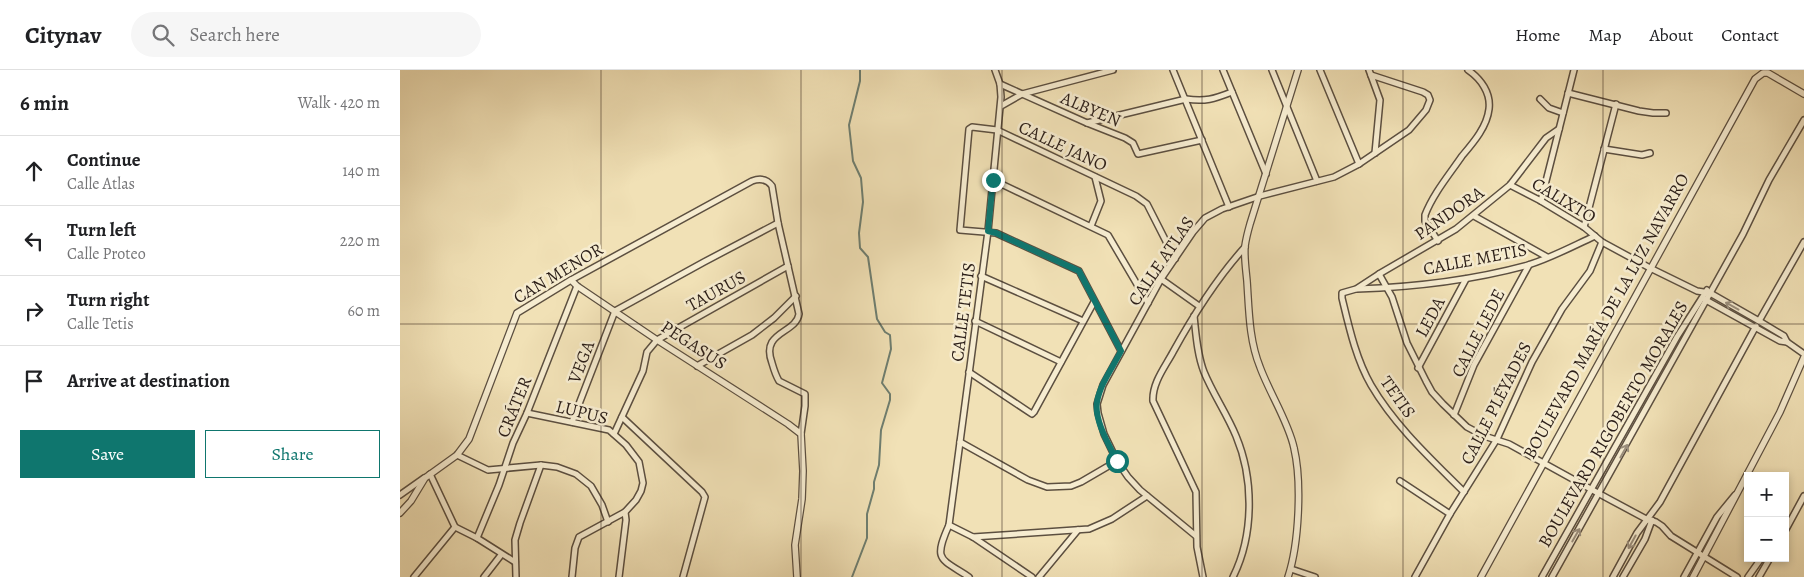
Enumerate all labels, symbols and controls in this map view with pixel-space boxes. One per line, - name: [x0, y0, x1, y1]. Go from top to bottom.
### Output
- search box: [131, 12, 481, 57]
- text: Citynav: [25, 19, 101, 51]
- icon: search: [149, 21, 177, 49]
- text: Search here: [189, 22, 280, 48]
- text: Home: [1515, 23, 1560, 47]
- text: Map: [1588, 23, 1621, 47]
- text: About: [1649, 23, 1693, 47]
- text: Contact: [1721, 23, 1779, 47]
- street label: ALBYEN: [1056, 85, 1125, 132]
- text: 6 min: [20, 89, 69, 117]
- text: Walk · 420 m: [298, 92, 380, 114]
- street label: CALLE JANO: [1015, 115, 1111, 177]
- text: Continue: [67, 147, 141, 173]
- icon: ahead: [20, 157, 48, 185]
- text: 140 m: [342, 160, 380, 182]
- route end: [982, 169, 1005, 192]
- street label: BOULEVARD MARÍA DE LA LUZ NAVARRO: [1517, 169, 1695, 463]
- street label: CALIXTO: [1527, 171, 1601, 229]
- text: Calle Atlas: [67, 173, 135, 195]
- street label: PANDORA: [1410, 180, 1489, 246]
- street label: CALLE ATLAS: [1122, 212, 1200, 310]
- text: Turn left: [67, 217, 136, 243]
- icon: left: [20, 227, 48, 255]
- text: 220 m: [340, 230, 380, 252]
- street label: CAN MENOR: [509, 237, 607, 309]
- street label: CALLE METIS: [1421, 237, 1529, 281]
- text: Calle Proteo: [67, 243, 146, 265]
- street label: CALLE TETIS: [945, 261, 981, 363]
- street label: TAURUS: [682, 265, 750, 317]
- street label: CALLE LEDE: [1445, 285, 1511, 381]
- text: Turn right: [67, 287, 149, 313]
- street label: LEDA: [1409, 292, 1451, 341]
- street label: BOULEVARD RIGOBERTO MORALES: [1532, 296, 1694, 552]
- icon: right: [20, 297, 48, 325]
- text: 60 m: [348, 300, 380, 322]
- one-way arrow: [1725, 301, 1740, 311]
- text: Calle Tetis: [67, 313, 134, 335]
- street label: PEGASUS: [656, 315, 732, 375]
- street label: VEGA: [562, 337, 600, 388]
- street label: CALLE PLÉYADES: [1455, 338, 1537, 468]
- icon: arrive: [20, 367, 48, 395]
- text: Arrive at destination: [67, 368, 230, 394]
- street label: TETIS: [1375, 371, 1421, 423]
- street label: CRÁTER: [491, 373, 537, 441]
- street label: LUPUS: [553, 394, 611, 430]
- button: Save: [20, 430, 195, 478]
- button: Share: [205, 430, 380, 478]
- one-way arrow: [1619, 444, 1629, 459]
- route start: [1106, 450, 1129, 473]
- map controls: [1744, 472, 1789, 562]
- button: +: [1744, 472, 1789, 517]
- button: −: [1744, 517, 1789, 562]
- one-way arrow: [1572, 529, 1582, 543]
- one-way arrow: [1627, 534, 1636, 549]

